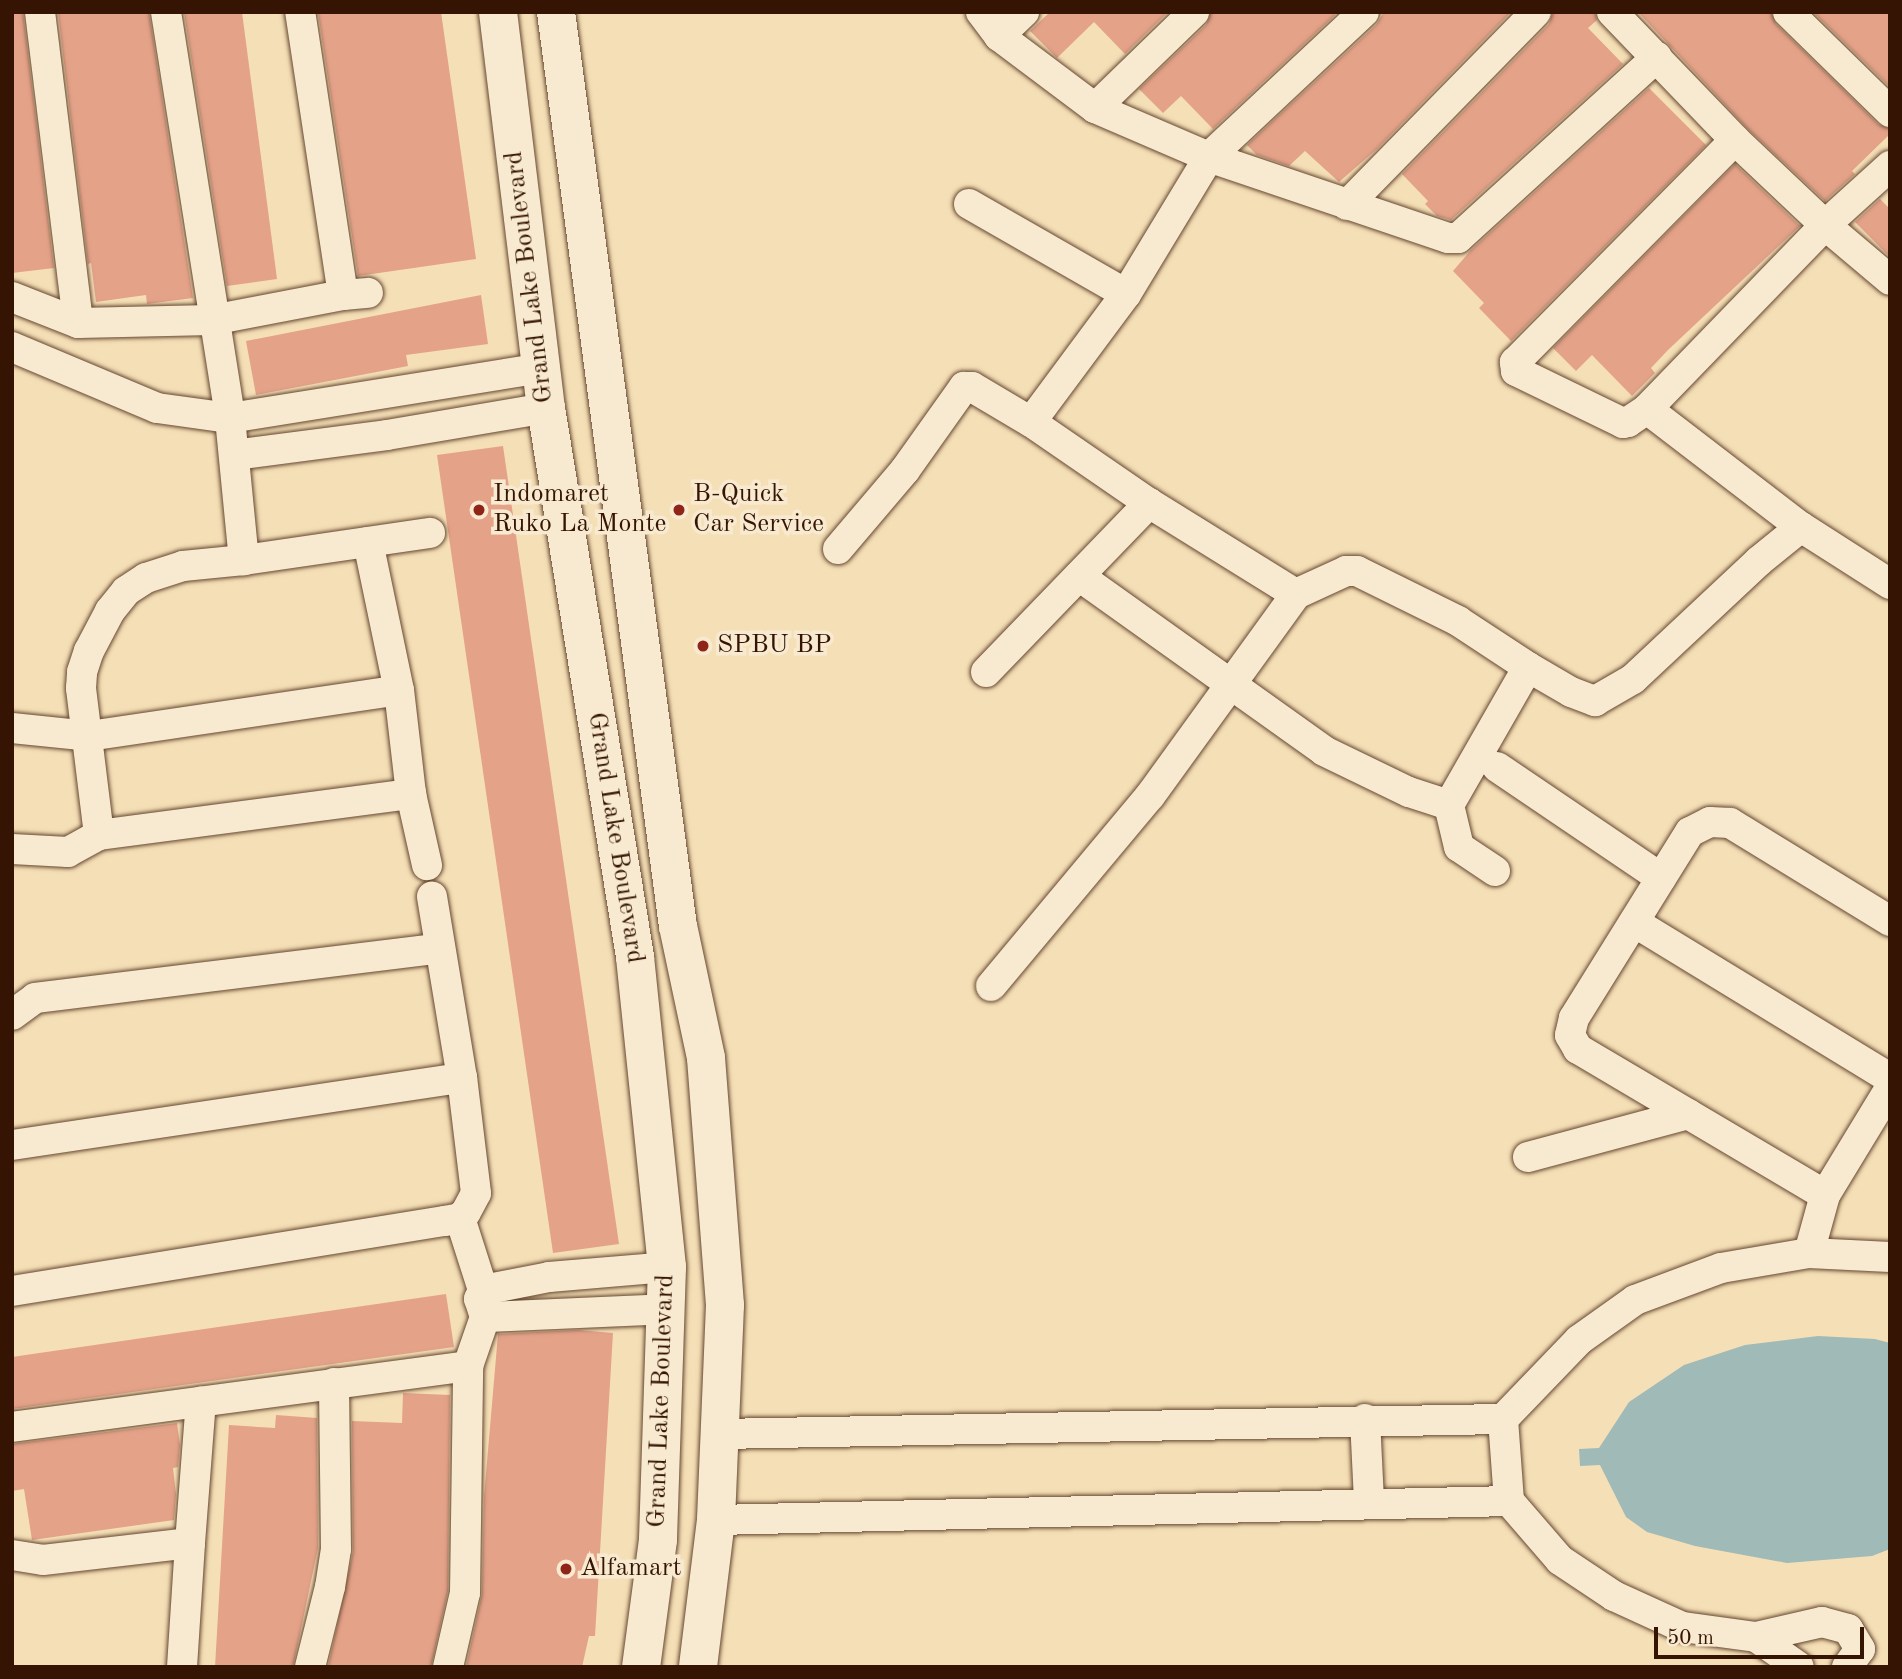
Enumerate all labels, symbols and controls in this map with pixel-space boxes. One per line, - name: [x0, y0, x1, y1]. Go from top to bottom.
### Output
- street label: Grand Lake Boulevard: [499, 149, 561, 405]
- place label: Indomaret Ruko La Monte: [493, 479, 667, 540]
- place label: B-Quick Car Service: [693, 479, 824, 540]
- marker: Indomaret Ruko La Monte: [471, 502, 487, 518]
- marker: B-Quick Car Service: [671, 502, 687, 518]
- place label: SPBU BP: [717, 630, 831, 662]
- marker: SPBU BP: [695, 638, 711, 654]
- street label: Grand Lake Boulevard: [580, 710, 650, 966]
- street label: Grand Lake Boulevard: [642, 1274, 682, 1528]
- place label: Alfamart: [580, 1553, 682, 1585]
- marker: Alfamart: [558, 1561, 574, 1577]
- scale bar: [1657, 1612, 1867, 1656]
- text: 50 m: [1667, 1628, 1714, 1649]

